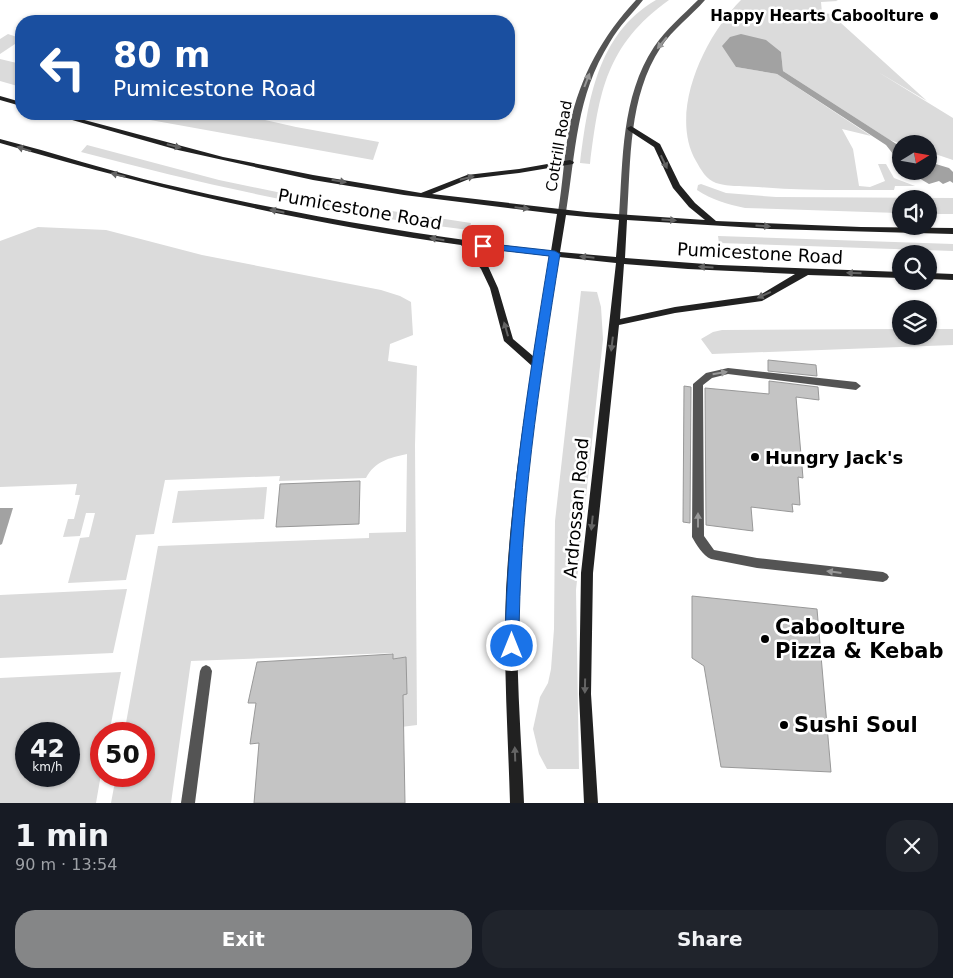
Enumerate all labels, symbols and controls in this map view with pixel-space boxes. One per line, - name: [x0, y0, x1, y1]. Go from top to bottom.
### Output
- place label: Happy Hearts Caboolture: [710, 7, 924, 25]
- marker: Happy Hearts Caboolture: [928, 10, 940, 22]
- icon: left: [30, 35, 95, 100]
- text: 80 m: [113, 35, 210, 75]
- one-way arrow: [656, 36, 667, 49]
- one-way arrow: [583, 72, 591, 87]
- text: Pumicestone Road: [113, 76, 316, 101]
- street label: Cottrill Road: [542, 99, 576, 193]
- north arrow: [892, 135, 938, 180]
- map controls: [892, 135, 937, 345]
- one-way arrow: [166, 143, 181, 151]
- one-way arrow: [17, 145, 32, 152]
- one-way arrow: [660, 155, 668, 169]
- one-way arrow: [111, 171, 126, 179]
- one-way arrow: [460, 174, 475, 182]
- one-way arrow: [331, 178, 347, 186]
- street label: Pumicestone Road: [276, 184, 444, 234]
- button: sound: [892, 190, 937, 235]
- one-way arrow: [515, 204, 531, 212]
- one-way arrow: [268, 207, 284, 215]
- one-way arrow: [661, 217, 677, 225]
- one-way arrow: [755, 222, 771, 230]
- pin: [462, 225, 504, 267]
- icon: arrive: [469, 232, 497, 260]
- one-way arrow: [428, 235, 444, 243]
- street label: Pumicestone Road: [676, 238, 844, 268]
- button: search: [892, 245, 937, 290]
- one-way arrow: [579, 253, 595, 261]
- one-way arrow: [697, 262, 713, 270]
- one-way arrow: [846, 269, 862, 277]
- one-way arrow: [757, 292, 771, 300]
- button: layers: [892, 300, 937, 345]
- one-way arrow: [501, 321, 509, 336]
- one-way arrow: [608, 336, 616, 352]
- one-way arrow: [713, 368, 729, 376]
- street label: Ardrossan Road: [559, 437, 593, 579]
- place label: Hungry Jack's: [765, 447, 903, 468]
- marker: Hungry Jack's: [749, 451, 761, 463]
- one-way arrow: [694, 512, 702, 528]
- one-way arrow: [588, 516, 596, 532]
- one-way arrow: [826, 568, 842, 576]
- place label: Caboolture Pizza & Kebab: [775, 615, 944, 663]
- position arrow: [485, 619, 537, 671]
- marker: Caboolture Pizza & Kebab: [759, 633, 771, 645]
- one-way arrow: [581, 678, 589, 694]
- place label: Sushi Soul: [794, 713, 918, 737]
- marker: Sushi Soul: [778, 719, 790, 731]
- speed limit sign: 50: [90, 722, 155, 787]
- text: 42: [30, 734, 65, 763]
- one-way arrow: [511, 746, 519, 762]
- text: km/h: [32, 760, 63, 774]
- text: 1 min: [15, 818, 109, 853]
- button: close: [886, 820, 938, 872]
- text: 90 m · 13:54: [15, 855, 117, 874]
- button: Exit: [15, 910, 472, 968]
- button: Share: [482, 910, 938, 968]

